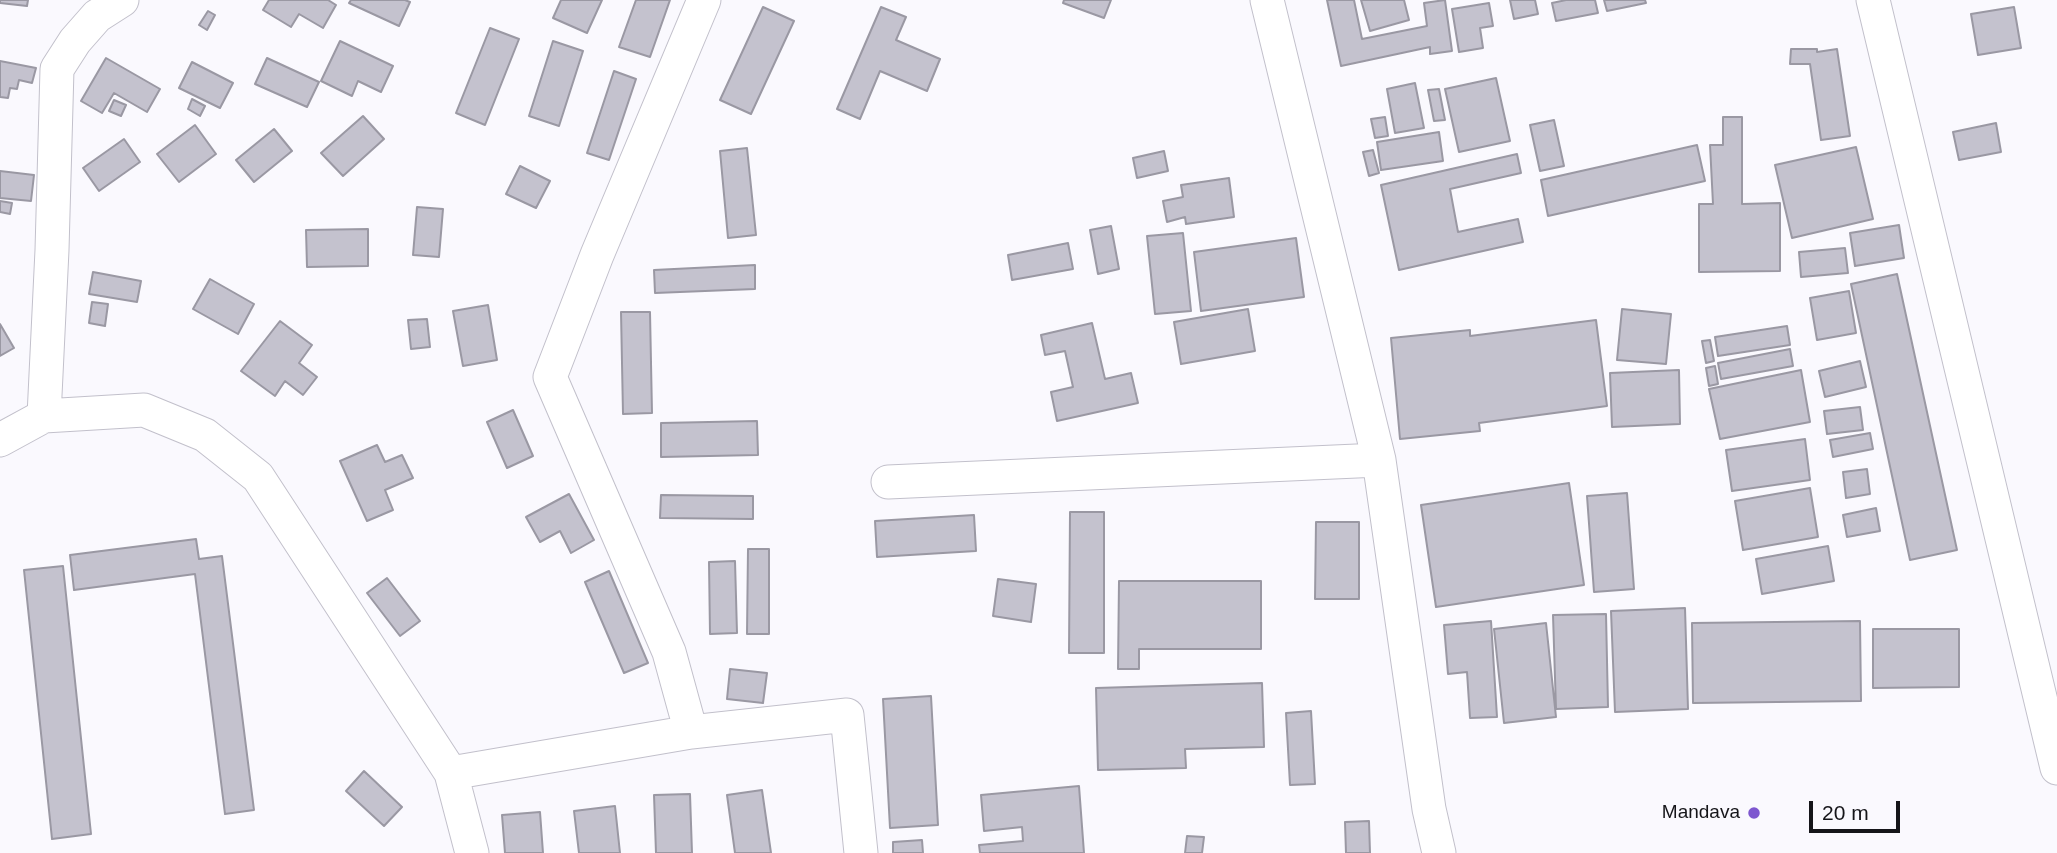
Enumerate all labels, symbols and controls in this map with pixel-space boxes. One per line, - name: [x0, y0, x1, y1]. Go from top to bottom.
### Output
- scale bar: [1812, 786, 1903, 830]
- text: 20 m: [1822, 801, 1869, 824]
- place label: Mandava: [1662, 802, 1740, 824]
- marker: Mandava: [1746, 805, 1762, 821]

